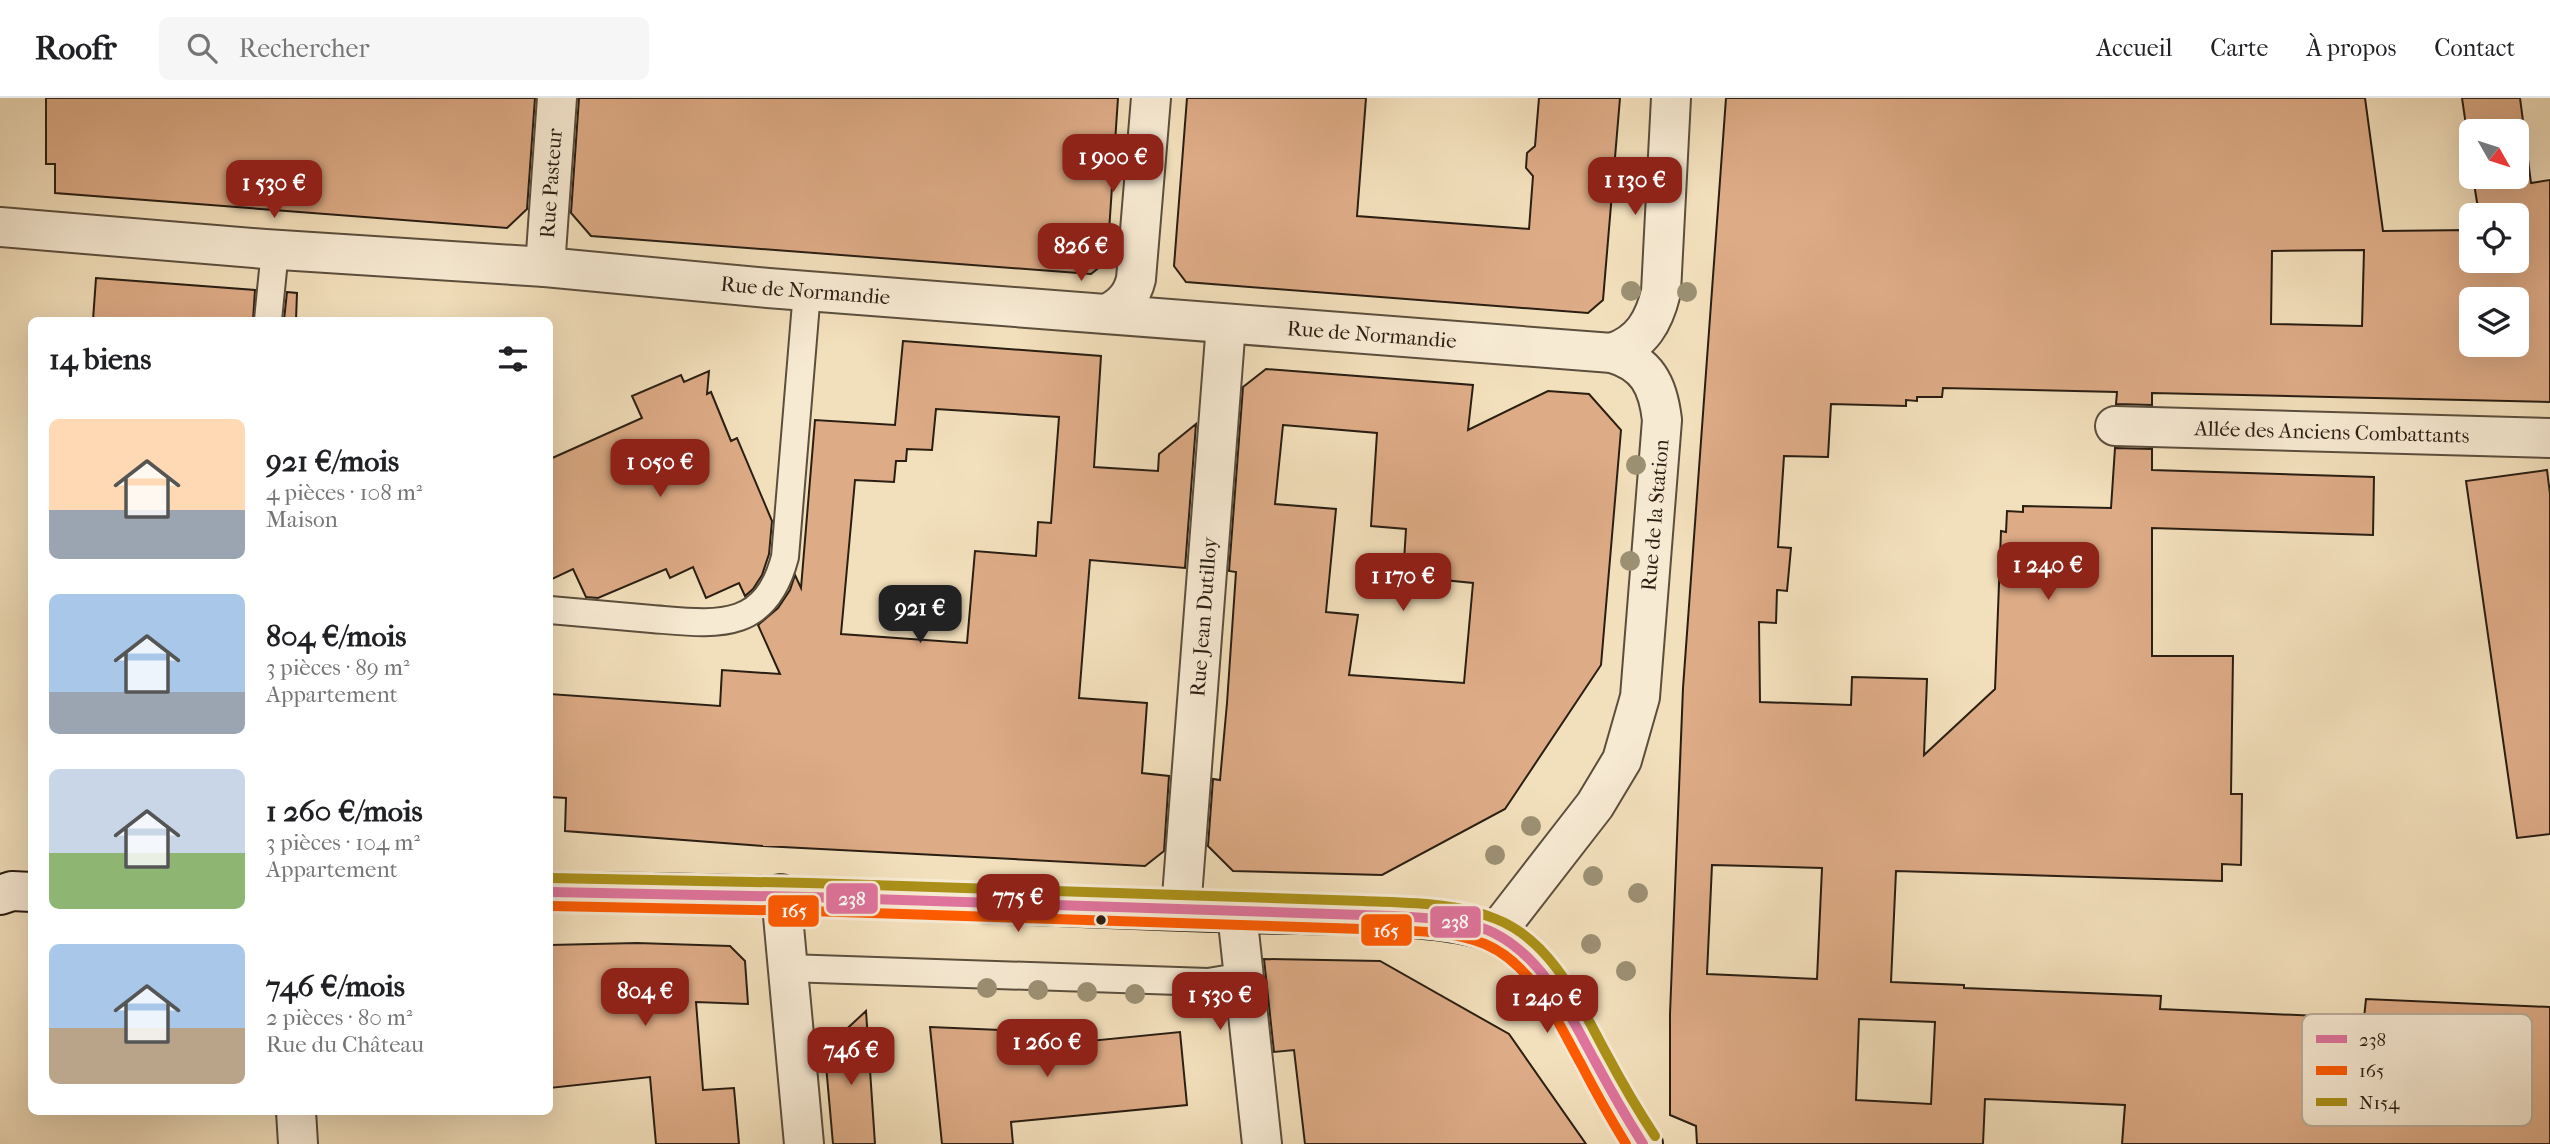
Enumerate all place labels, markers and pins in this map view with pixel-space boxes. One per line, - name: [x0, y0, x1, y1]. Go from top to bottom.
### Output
- pin: 1 900 €: [1048, 134, 1178, 194]
- pin: 1 130 €: [1570, 158, 1700, 217]
- pin: 1 530 €: [209, 160, 339, 220]
- pin: 826 €: [1032, 223, 1130, 283]
- pin: 1 050 €: [595, 440, 725, 499]
- pin: 1 240 €: [1983, 542, 2113, 602]
- pin: 1 170 €: [1338, 554, 1468, 613]
- pin: 921 €: [871, 586, 969, 645]
- pin: 775 €: [969, 874, 1067, 934]
- unlabelled marker: [1094, 913, 1108, 927]
- pin: 804 €: [596, 968, 694, 1028]
- pin: 1 530 €: [1155, 972, 1285, 1032]
- pin: 1 240 €: [1482, 976, 1612, 1035]
- pin: 1 260 €: [982, 1020, 1112, 1079]
- pin: 746 €: [802, 1028, 900, 1087]

